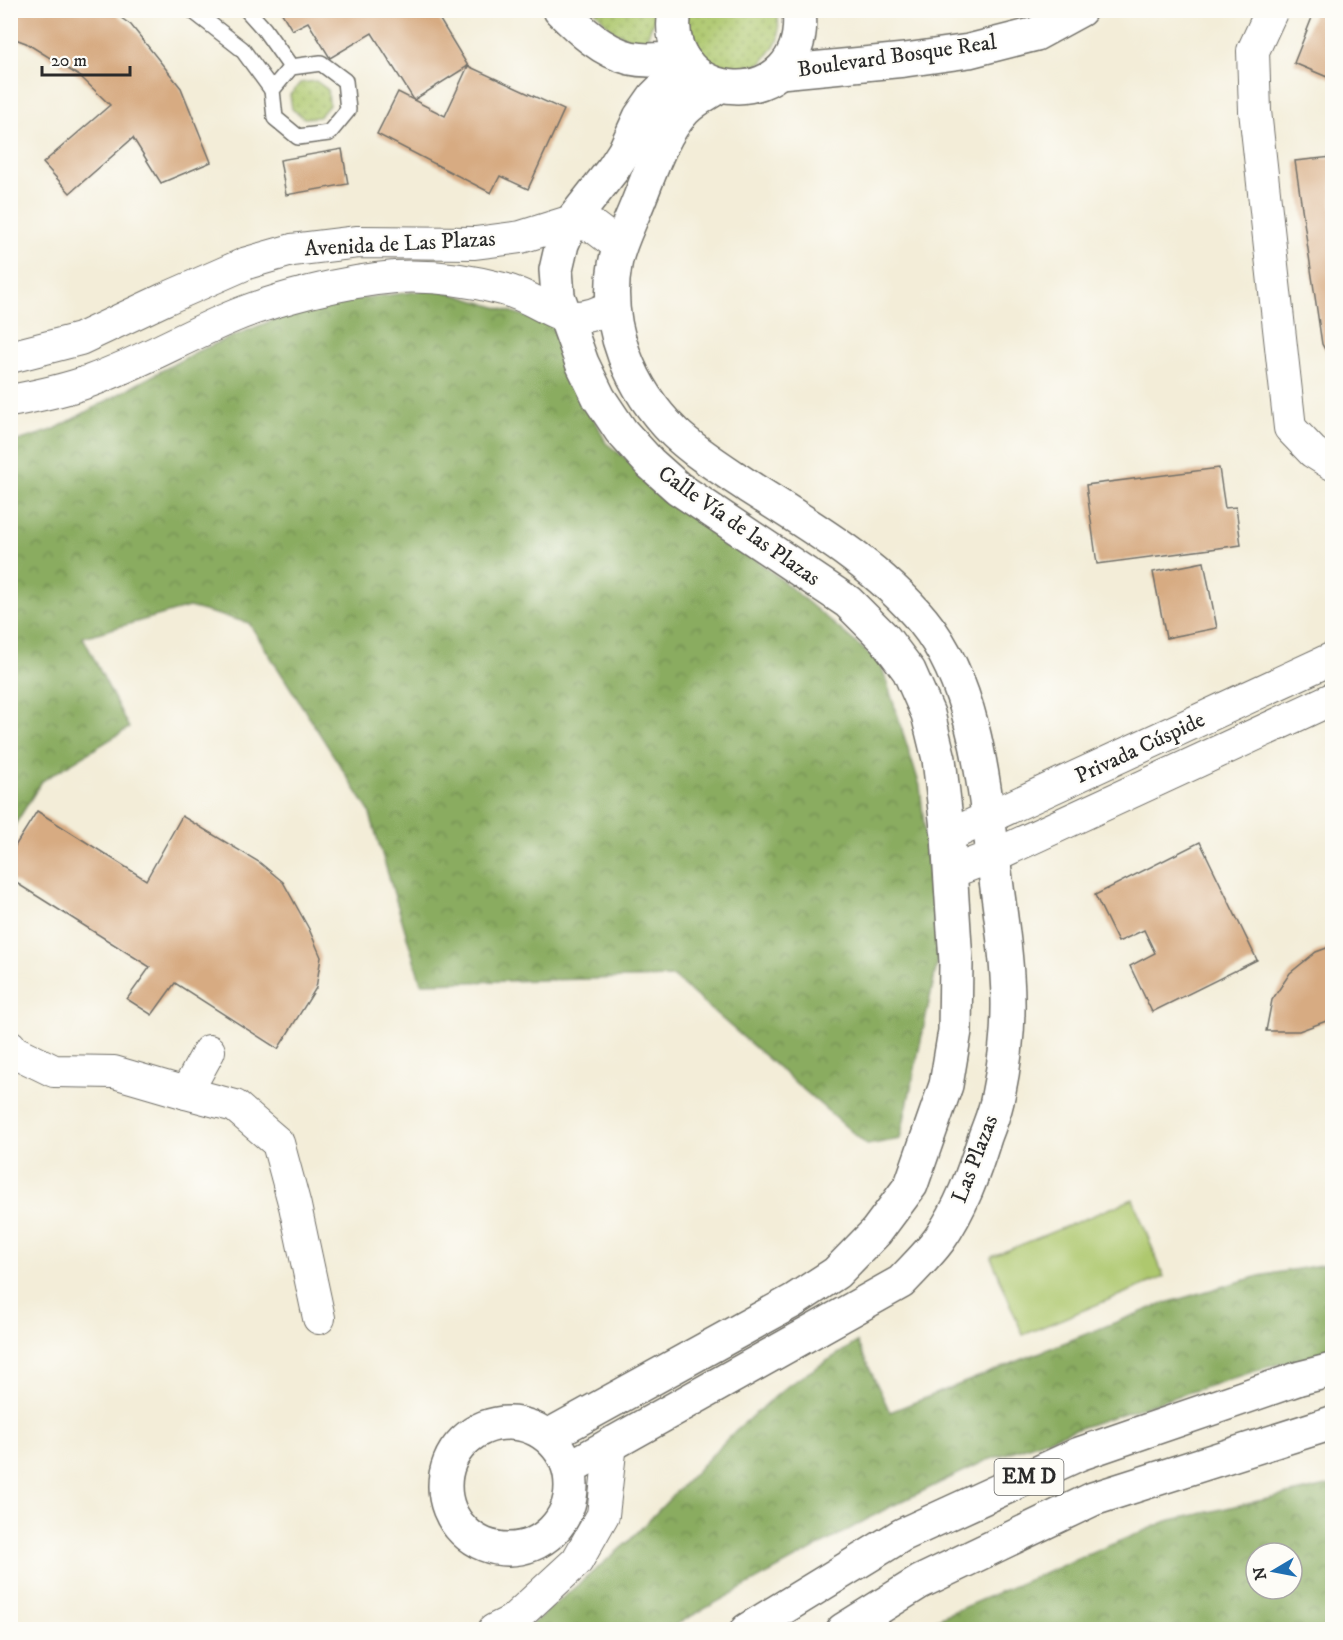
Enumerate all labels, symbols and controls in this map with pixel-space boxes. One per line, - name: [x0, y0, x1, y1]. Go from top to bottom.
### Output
- street label: Boulevard Bosque Real: [796, 29, 999, 83]
- scale bar: [42, 39, 130, 77]
- text: 20 m: [51, 50, 87, 72]
- street label: Avenida de Las Plazas: [304, 226, 496, 262]
- street label: Calle Vía de las Plazas: [653, 460, 825, 592]
- street label: Privada Cúspide: [1071, 706, 1209, 790]
- street label: Las Plazas: [946, 1111, 1004, 1207]
- road number: EM D: [994, 1459, 1064, 1495]
- north arrow: [1244, 1541, 1304, 1601]
- text: N: [1249, 1565, 1271, 1582]

